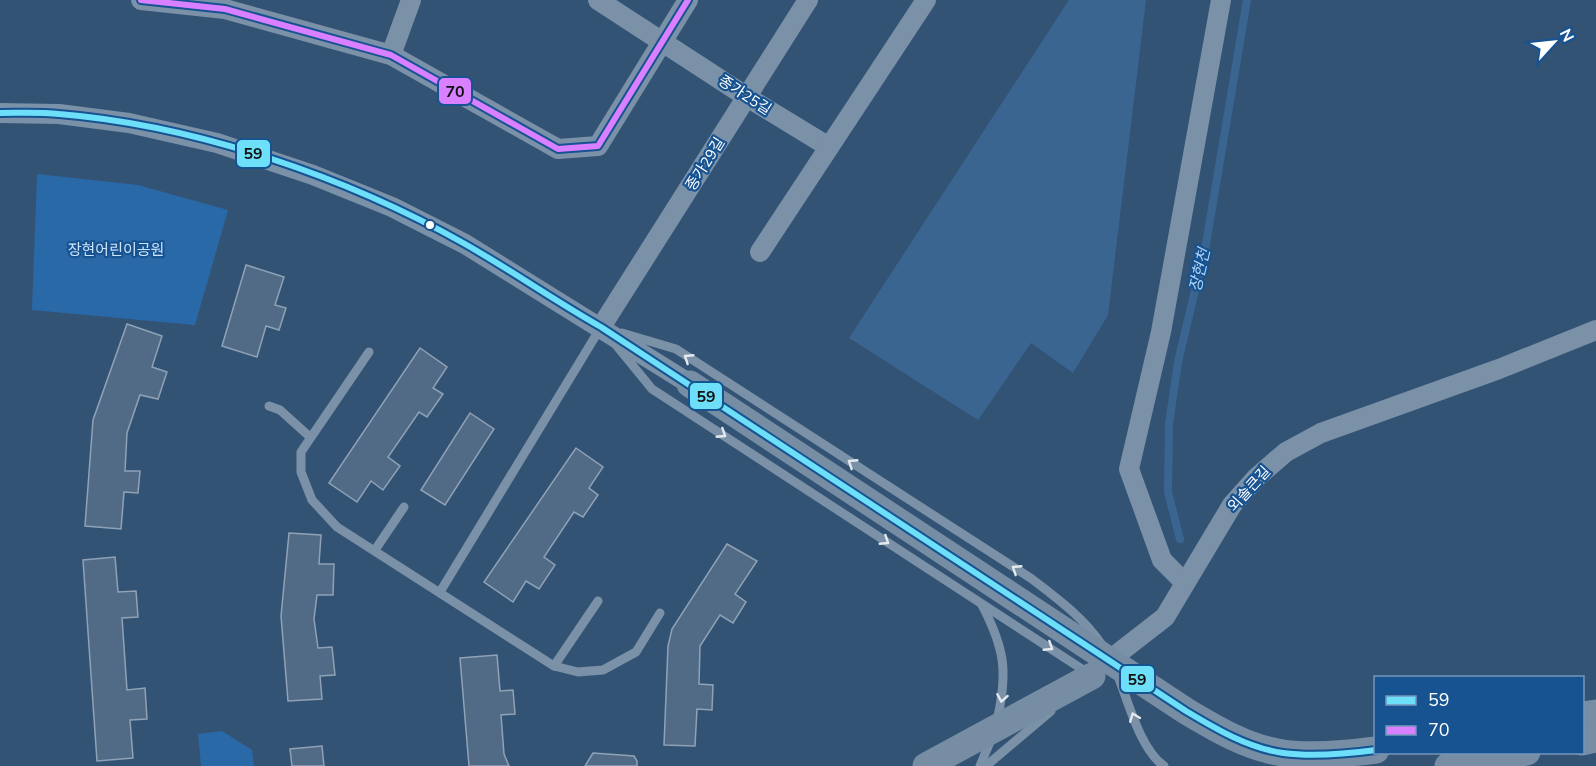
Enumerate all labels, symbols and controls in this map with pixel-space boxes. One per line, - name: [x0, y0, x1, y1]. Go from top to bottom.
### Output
- north arrow: [1524, 12, 1584, 72]
- text: N: [1554, 25, 1579, 46]
- street label: 종가25길: [715, 70, 775, 120]
- line badge: 70: [438, 77, 472, 105]
- text: 70: [445, 81, 465, 103]
- street label: 종가29길: [681, 134, 729, 194]
- line badge: 59: [236, 139, 271, 168]
- text: 59: [243, 143, 263, 165]
- unlabelled marker: [424, 219, 436, 231]
- park label: 장현어린이공원: [68, 240, 164, 260]
- water label: 장현천: [1184, 244, 1216, 294]
- one-way arrow: [684, 354, 695, 365]
- line badge: 59: [689, 382, 723, 410]
- text: 59: [696, 386, 716, 408]
- one-way arrow: [716, 427, 726, 439]
- one-way arrow: [848, 459, 859, 470]
- street label: 외솔큰길: [1223, 462, 1275, 516]
- one-way arrow: [879, 534, 890, 545]
- one-way arrow: [1012, 565, 1023, 576]
- one-way arrow: [1042, 640, 1053, 651]
- line badge: 59: [1120, 665, 1155, 693]
- text: 59: [1127, 669, 1147, 691]
- legend: [1374, 676, 1584, 754]
- text: 59: [1428, 688, 1450, 712]
- one-way arrow: [996, 693, 1009, 703]
- one-way arrow: [1129, 712, 1141, 723]
- text: 70: [1428, 718, 1450, 742]

